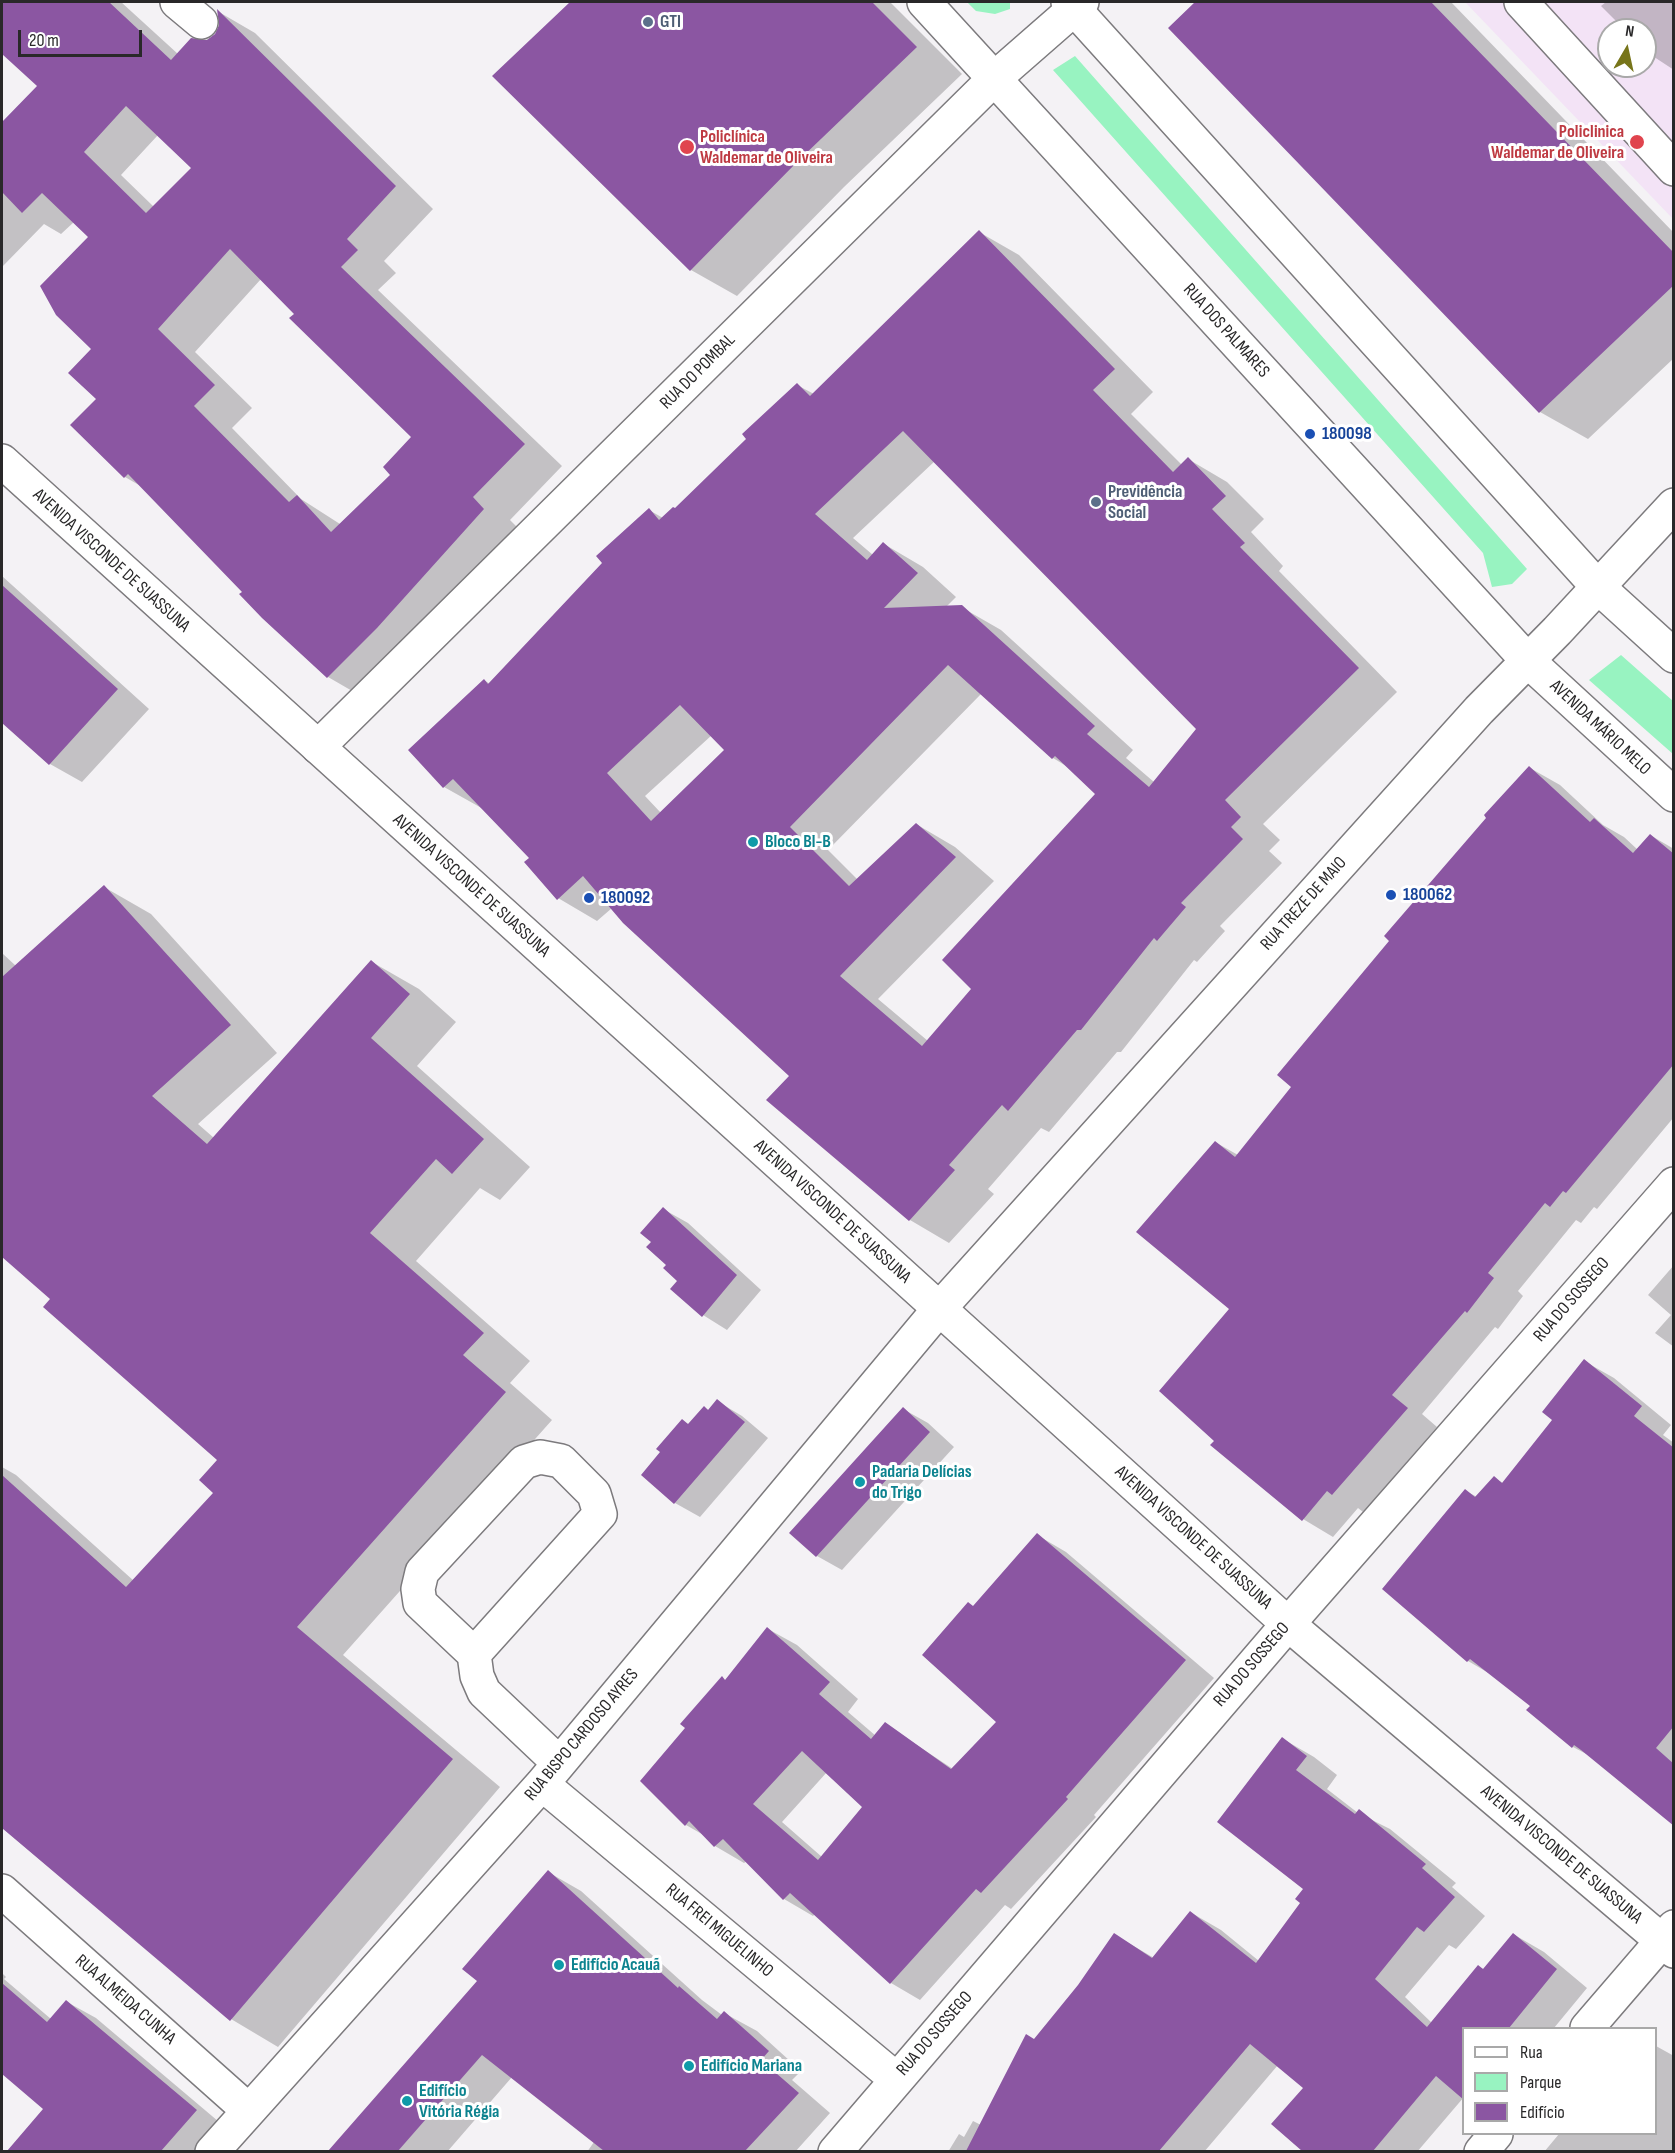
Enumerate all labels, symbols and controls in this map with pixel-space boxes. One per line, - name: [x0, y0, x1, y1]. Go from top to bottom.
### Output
- place label: GTI: [660, 11, 681, 33]
- marker: GTI: [641, 15, 655, 29]
- scale bar: [21, 18, 146, 56]
- north arrow: [1597, 18, 1657, 78]
- text: N: [1624, 22, 1635, 42]
- text: 20 m: [29, 30, 59, 51]
- place label: Policlinica Waldemar de Oliveira: [1491, 121, 1624, 164]
- place label: Policlínica Waldemar de Oliveira: [700, 126, 833, 168]
- marker: Policlinica Waldemar de Oliveira: [1628, 133, 1646, 151]
- marker: Policlínica Waldemar de Oliveira: [678, 138, 696, 156]
- street label: RUA DOS PALMARES: [1178, 280, 1274, 382]
- street label: RUA DO POMBAL: [656, 330, 740, 414]
- place label: 180098: [1322, 423, 1372, 445]
- marker: 180098: [1303, 427, 1317, 441]
- place label: Previdência Social: [1108, 481, 1182, 524]
- street label: AVENIDA VISCONDE DE SUASSUNA: [28, 485, 194, 637]
- marker: Previdência Social: [1089, 495, 1103, 509]
- street label: AVENIDA MÁRIO MELO: [1545, 676, 1655, 780]
- street label: AVENIDA VISCONDE DE SUASSUNA: [388, 810, 554, 962]
- place label: Bloco Bl-B: [765, 831, 831, 853]
- marker: Bloco Bl-B: [746, 835, 760, 849]
- street label: RUA TREZE DE MAIO: [1256, 853, 1352, 955]
- place label: 180062: [1403, 884, 1452, 906]
- place label: 180092: [601, 887, 650, 909]
- marker: 180062: [1384, 888, 1398, 902]
- marker: 180092: [582, 891, 596, 905]
- street label: AVENIDA VISCONDE DE SUASSUNA: [749, 1136, 915, 1288]
- street label: RUA DO SOSSEGO: [1529, 1253, 1615, 1347]
- place label: Padaria Delícias do Trigo: [872, 1461, 972, 1504]
- street label: AVENIDA VISCONDE DE SUASSUNA: [1110, 1462, 1276, 1614]
- marker: Padaria Delícias do Trigo: [853, 1475, 867, 1489]
- street label: RUA DO SOSSEGO: [1209, 1618, 1295, 1712]
- street label: RUA BISPO CARDOSO AYRES: [520, 1665, 644, 1805]
- street label: AVENIDA VISCONDE DE SUASSUNA: [1476, 1781, 1646, 1929]
- street label: RUA FREI MIGUELINHO: [661, 1880, 777, 1982]
- street label: RUA ALMEIDA CUNHA: [70, 1950, 180, 2050]
- place label: Edifício Acauã: [571, 1954, 660, 1976]
- marker: Edifício Acauã: [552, 1958, 566, 1972]
- street label: RUA DO SOSSEGO: [892, 1987, 978, 2081]
- legend: [1462, 2027, 1657, 2135]
- text: Rua: [1520, 2042, 1543, 2063]
- place label: Edifício Mariana: [701, 2055, 802, 2077]
- marker: Edifício Mariana: [682, 2059, 696, 2073]
- text: Parque: [1520, 2072, 1561, 2093]
- place label: Edifício Vitória Régia: [419, 2080, 499, 2122]
- marker: Edifício Vitória Régia: [400, 2094, 414, 2108]
- text: Edifício: [1520, 2102, 1565, 2123]

